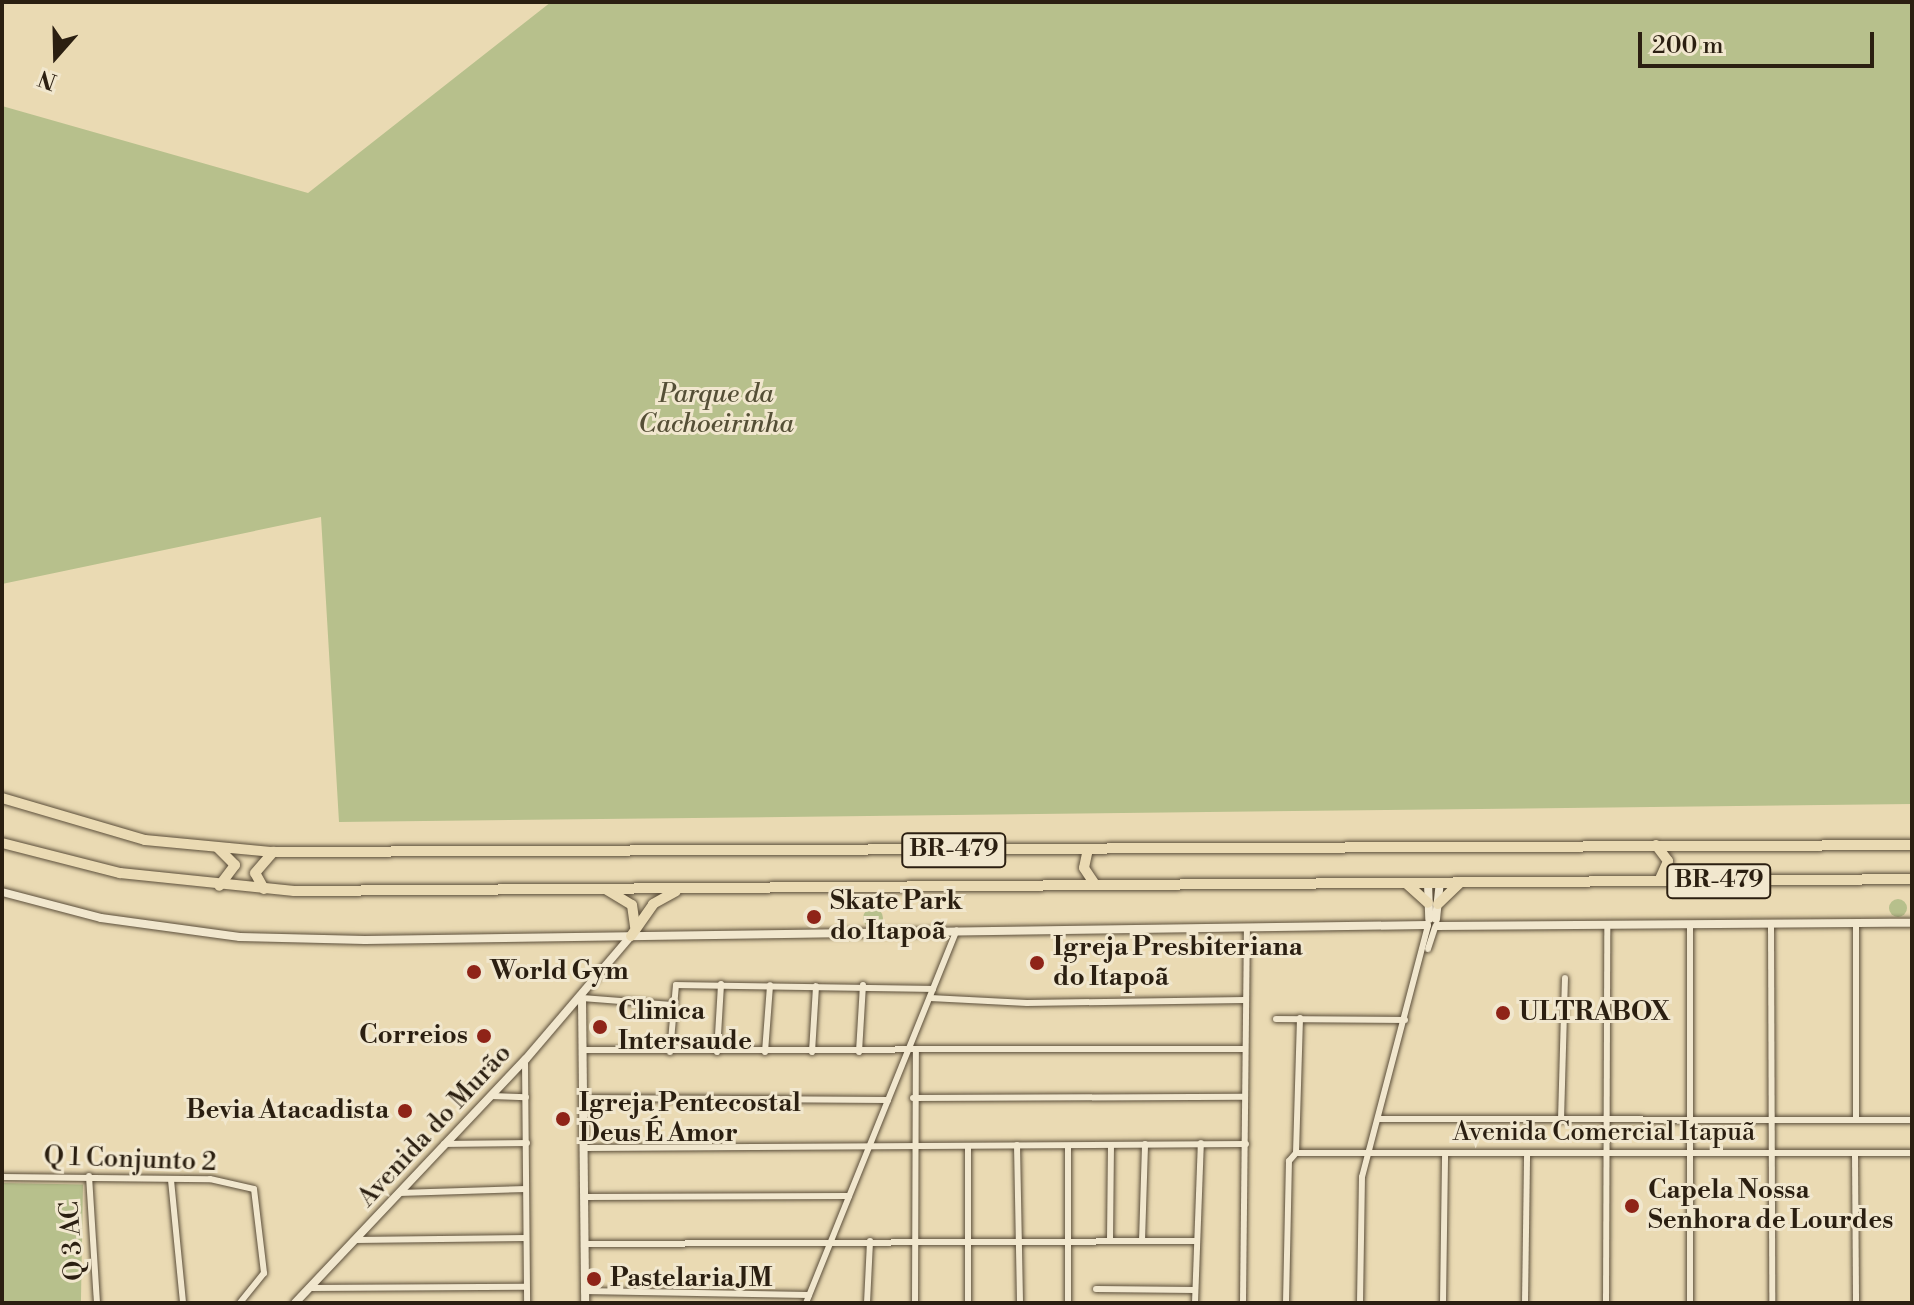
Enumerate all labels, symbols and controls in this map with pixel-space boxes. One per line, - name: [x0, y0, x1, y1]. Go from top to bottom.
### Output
- north arrow: [16, 16, 96, 96]
- scale bar: [1642, 16, 1878, 66]
- text: 200 m: [1652, 31, 1723, 61]
- text: N: [35, 63, 60, 95]
- park label: Parque da Cachoeirinha: [638, 379, 794, 440]
- road number: BR-479: [900, 830, 1008, 870]
- road number: BR-479: [1665, 861, 1773, 901]
- place label: Skate Park do Itapoã: [830, 886, 962, 948]
- marker: Skate Park do Itapoã: [805, 908, 823, 926]
- place label: Igreja Presbiteriana do Itapoã: [1053, 932, 1303, 994]
- marker: Igreja Presbiteriana do Itapoã: [1028, 954, 1046, 972]
- place label: World Gym: [490, 956, 629, 988]
- marker: World Gym: [465, 963, 483, 981]
- place label: Clinica Intersaude: [618, 996, 752, 1058]
- place label: ULTRABOX: [1519, 997, 1670, 1029]
- marker: ULTRABOX: [1494, 1004, 1512, 1022]
- marker: Clinica Intersaude: [589, 1016, 611, 1038]
- place label: Correios: [359, 1020, 468, 1052]
- marker: Correios: [475, 1027, 493, 1045]
- street label: Avenida do Murão: [352, 1038, 518, 1214]
- place label: Igreja Pentecostal Deus É Amor: [579, 1088, 801, 1150]
- place label: Bevia Atacadista: [186, 1095, 389, 1127]
- marker: Bevia Atacadista: [396, 1102, 414, 1120]
- marker: Igreja Pentecostal Deus É Amor: [554, 1110, 572, 1128]
- street label: Avenida Comercial Itapuã: [1453, 1117, 1755, 1149]
- street label: Q 1 Conjunto 2: [43, 1141, 217, 1179]
- place label: Capela Nossa Senhora de Lourdes: [1648, 1175, 1893, 1236]
- marker: Capela Nossa Senhora de Lourdes: [1623, 1197, 1641, 1215]
- street label: Q 3 AC: [55, 1200, 91, 1282]
- place label: Pastelaria JM: [610, 1263, 773, 1295]
- marker: Pastelaria JM: [585, 1270, 603, 1288]

